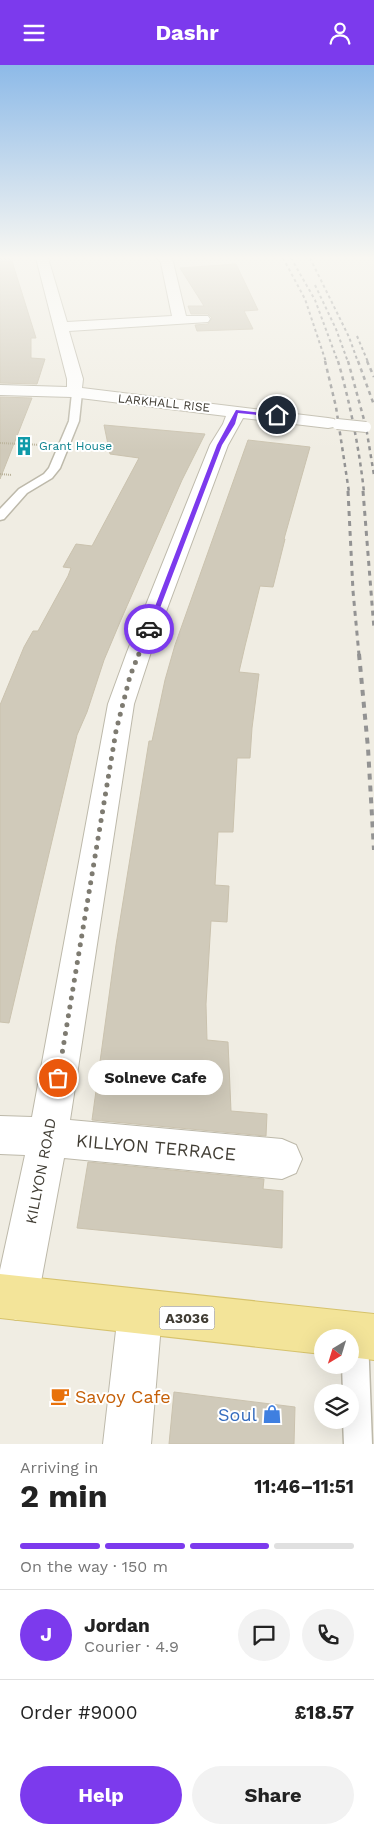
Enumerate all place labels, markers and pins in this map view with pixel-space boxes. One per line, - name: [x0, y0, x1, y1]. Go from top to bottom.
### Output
- pin: [256, 394, 298, 436]
- building icon: Grant House: [13, 435, 35, 457]
- place label: Grant House: [39, 439, 112, 453]
- pin: [37, 1057, 79, 1099]
- callout: Solneve Cafe: [88, 1061, 223, 1095]
- cafe icon: Savoy Cafe: [49, 1385, 71, 1407]
- place label: Savoy Cafe: [75, 1386, 171, 1407]
- shop icon: Soul: [261, 1403, 283, 1425]
- place label: Soul: [218, 1404, 257, 1425]

